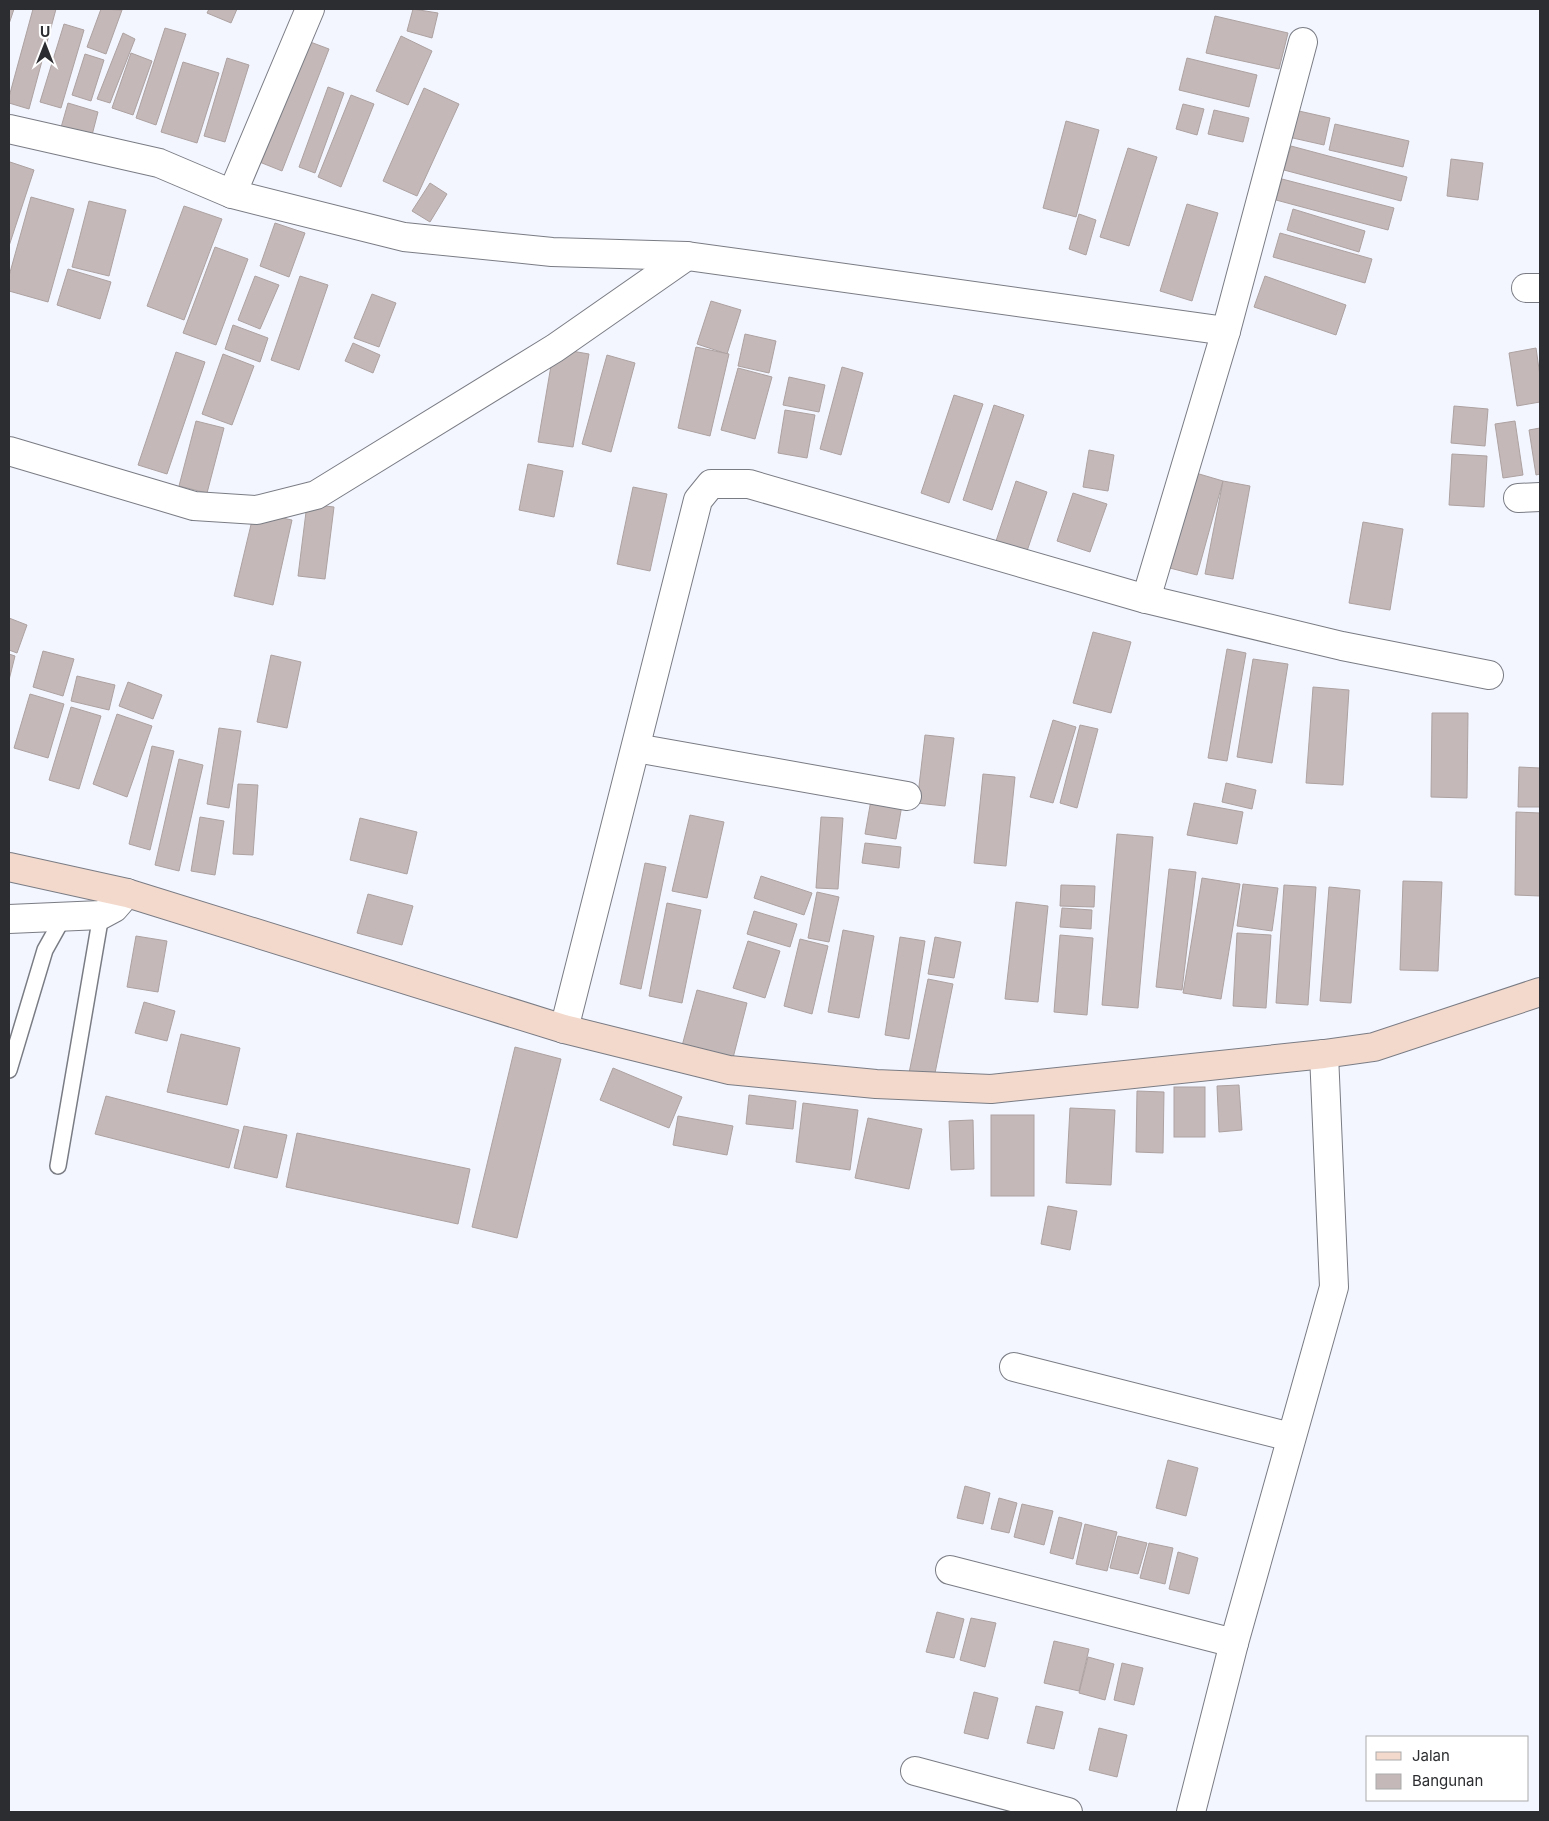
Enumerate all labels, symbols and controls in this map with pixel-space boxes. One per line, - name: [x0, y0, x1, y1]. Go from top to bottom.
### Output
- north arrow: [20, 20, 70, 70]
- text: U: [40, 23, 50, 40]
- legend: [1366, 1736, 1529, 1801]
- text: Jalan: [1412, 1746, 1450, 1765]
- text: Bangunan: [1412, 1771, 1483, 1790]

